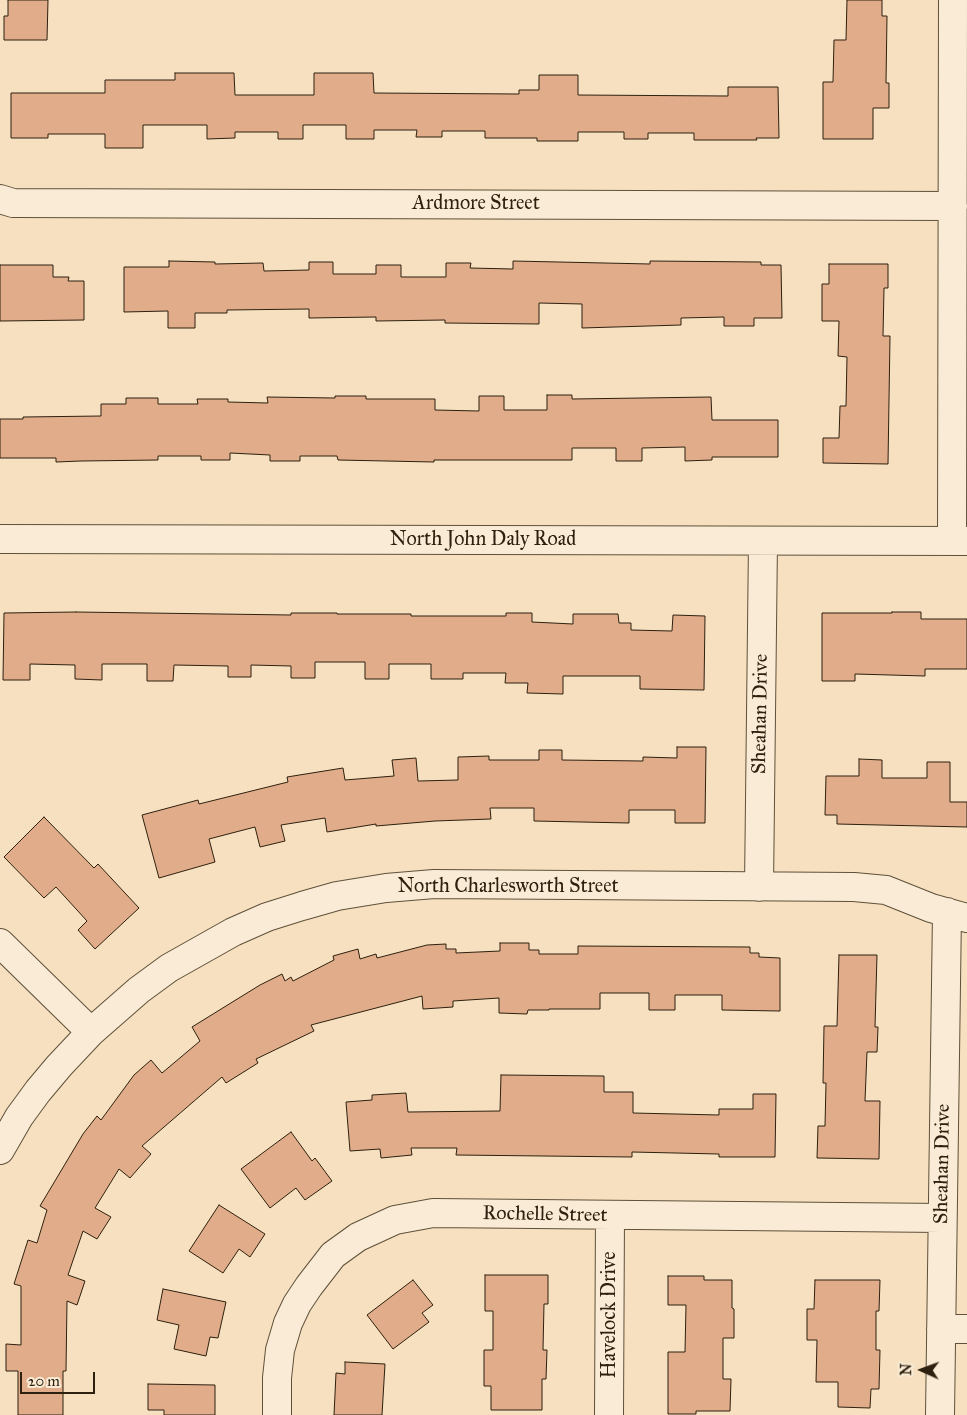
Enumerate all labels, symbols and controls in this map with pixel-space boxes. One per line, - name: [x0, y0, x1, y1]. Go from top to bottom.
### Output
- street label: Ardmore Street: [412, 192, 540, 216]
- street label: North John Daly Road: [390, 528, 576, 552]
- street label: Sheahan Drive: [748, 654, 774, 774]
- street label: North Charlesworth Street: [397, 875, 619, 899]
- street label: Sheahan Drive: [930, 1104, 956, 1224]
- street label: Rochelle Street: [482, 1202, 608, 1228]
- street label: Havelock Drive: [598, 1251, 622, 1379]
- north arrow: [897, 1345, 947, 1395]
- scale bar: [22, 1362, 98, 1394]
- text: N: [898, 1363, 915, 1376]
- text: 20 m: [28, 1372, 60, 1390]

